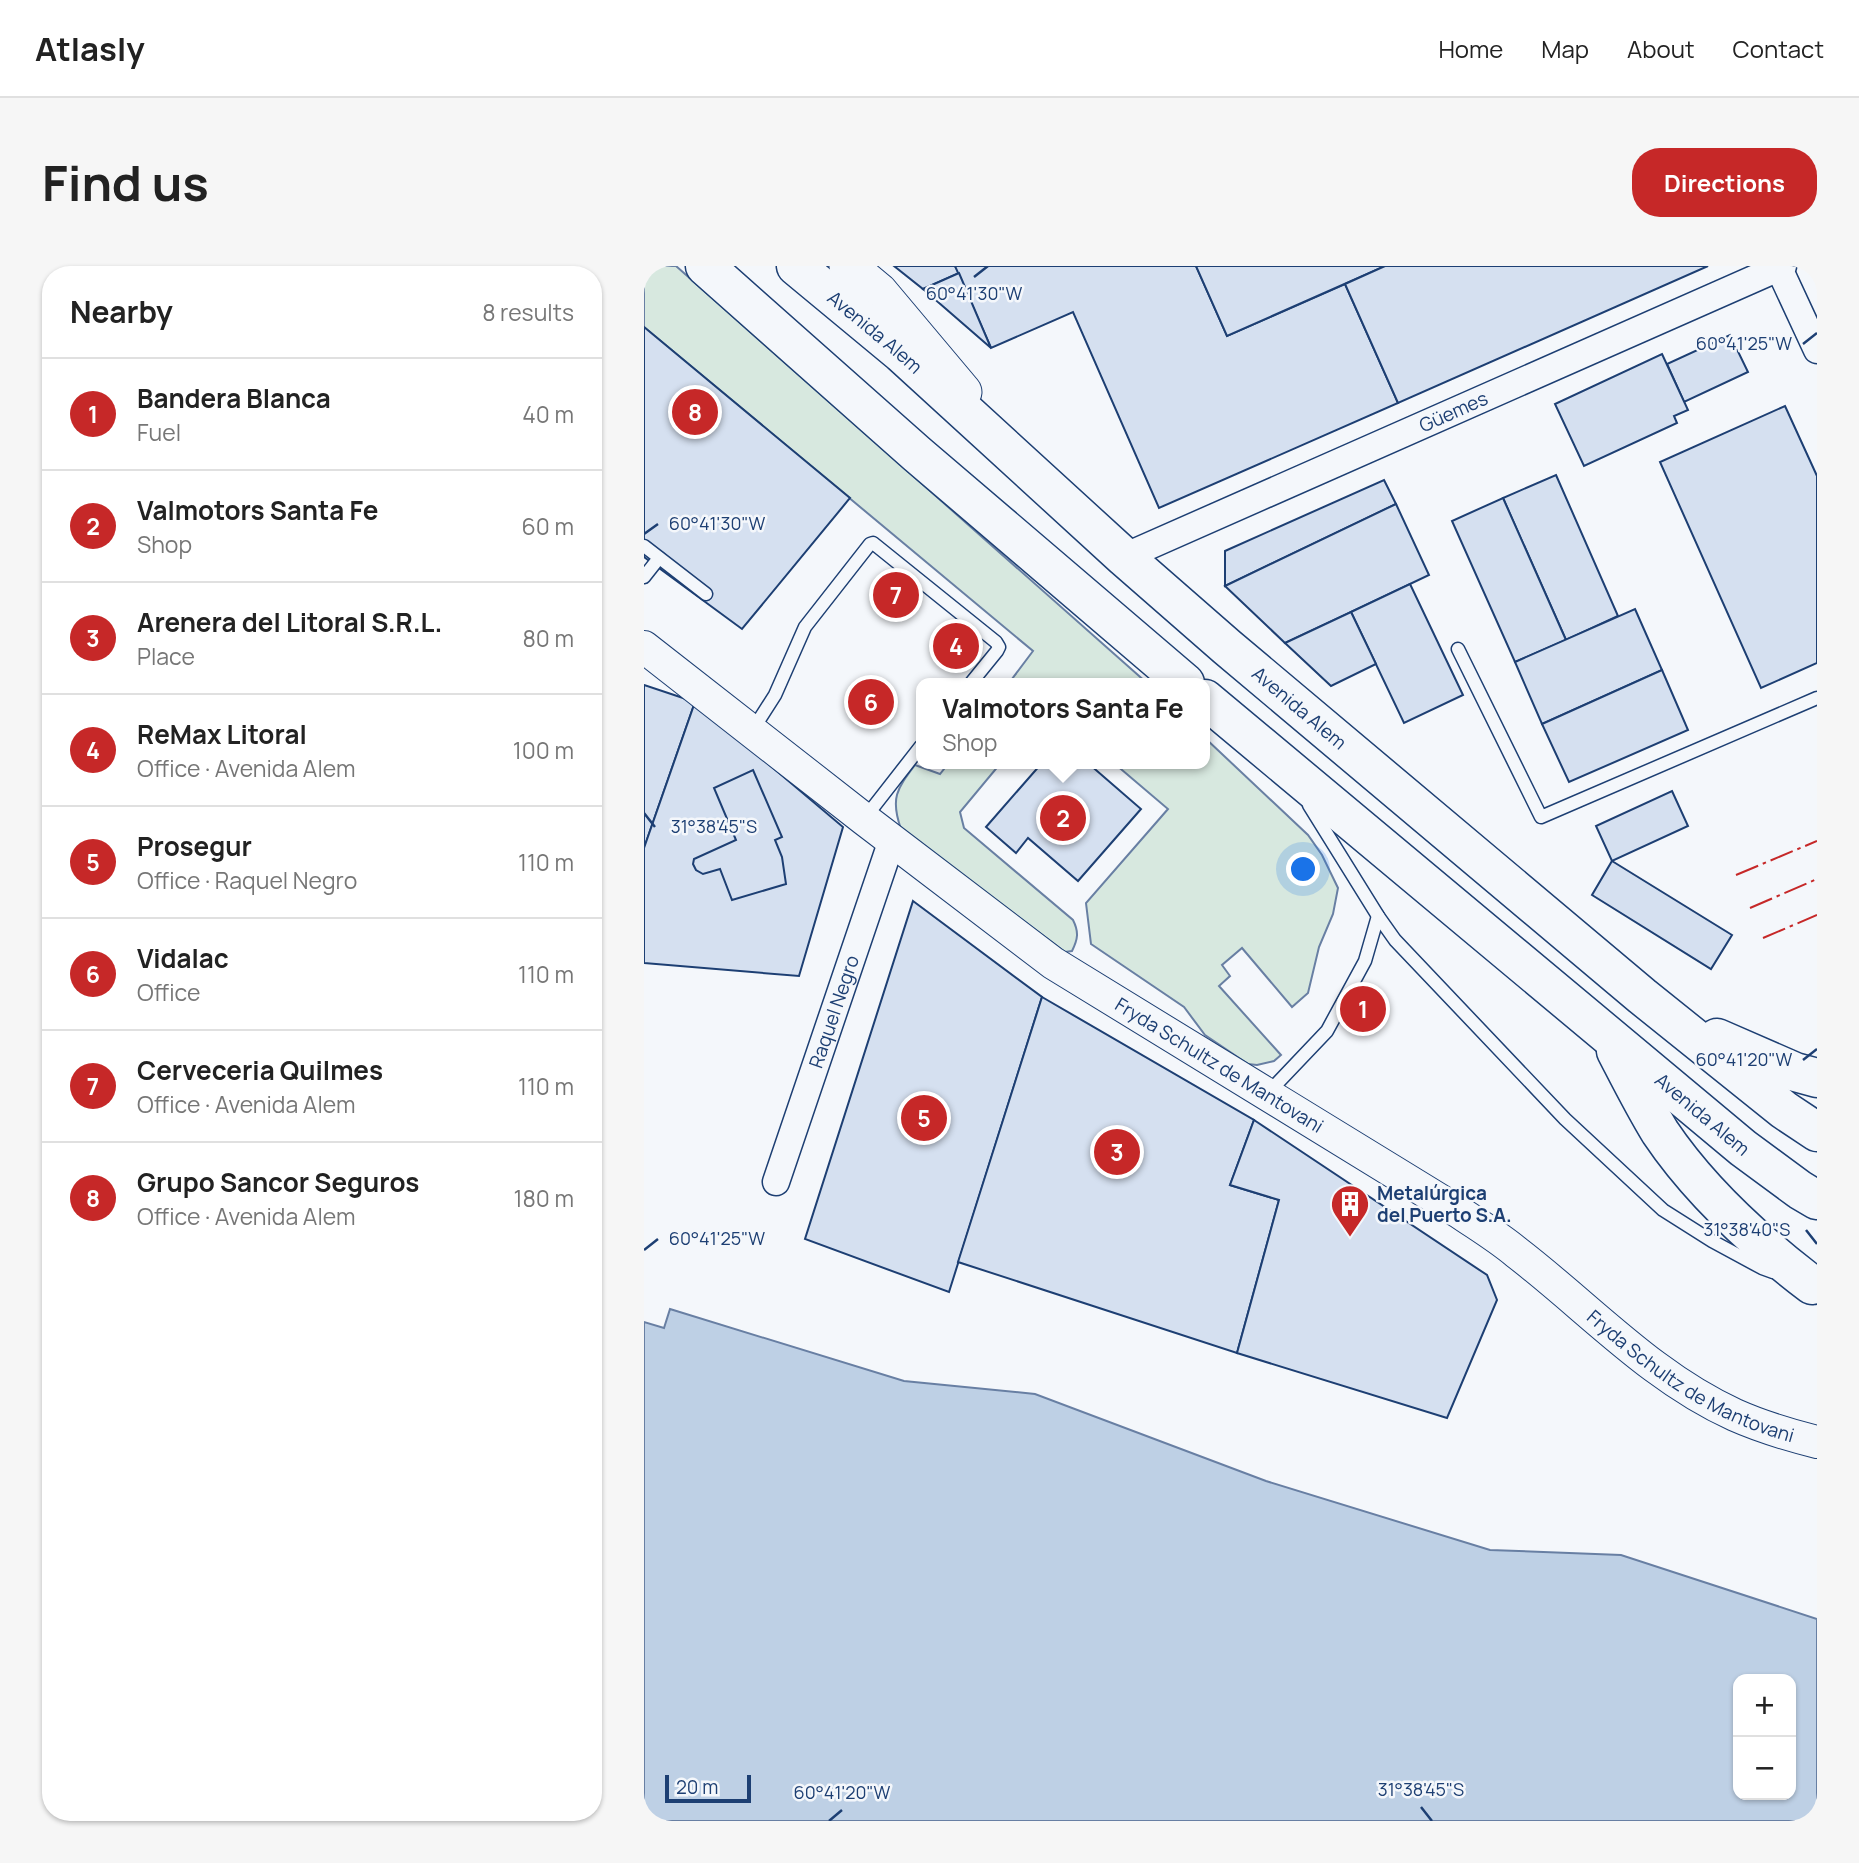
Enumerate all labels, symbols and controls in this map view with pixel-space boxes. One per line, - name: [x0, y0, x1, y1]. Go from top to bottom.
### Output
- text: Atlasly: [35, 26, 145, 71]
- text: Home: [1438, 32, 1503, 65]
- text: Map: [1541, 32, 1589, 65]
- text: About: [1627, 32, 1695, 65]
- text: Contact: [1733, 32, 1824, 65]
- button: Directions: [1632, 148, 1817, 217]
- text: Find us: [42, 149, 209, 216]
- text: 60°41'30"W: [926, 281, 1022, 305]
- street label: Avenida Alem: [822, 285, 928, 379]
- text: Nearby: [70, 291, 173, 332]
- text: 8 results: [482, 296, 574, 328]
- text: 60°41'25"W: [1696, 331, 1792, 355]
- text: Bandera Blanca: [137, 380, 331, 416]
- street label: Güemes: [1415, 385, 1492, 438]
- pin: 8: [672, 386, 718, 438]
- text: 1: [88, 398, 98, 430]
- text: 40 m: [522, 398, 574, 430]
- text: Fuel: [137, 416, 181, 448]
- text: Valmotors Santa Fe: [137, 492, 378, 528]
- text: 2: [86, 510, 100, 542]
- text: 60 m: [522, 510, 574, 542]
- text: 60°41'30"W: [669, 511, 765, 535]
- text: Shop: [137, 528, 192, 560]
- pin: 7: [873, 569, 919, 621]
- text: Arenera del Litoral S.R.L.: [137, 604, 442, 640]
- pin: 4: [933, 620, 979, 672]
- text: 3: [86, 622, 100, 654]
- text: 80 m: [523, 622, 574, 654]
- text: Place: [137, 640, 195, 672]
- street label: Avenida Alem: [1247, 661, 1352, 755]
- pin: 6: [848, 676, 894, 728]
- popup: [916, 678, 1210, 769]
- text: Valmotors Santa Fe: [942, 690, 1184, 726]
- text: ReMax Litoral: [137, 716, 307, 752]
- text: Shop: [942, 726, 997, 758]
- text: 4: [86, 734, 100, 766]
- text: 100 m: [513, 734, 574, 766]
- text: Office · Avenida Alem: [137, 752, 355, 784]
- pin: 2: [1040, 792, 1086, 844]
- text: 31°38'45"S: [671, 814, 757, 838]
- text: Prosegur: [137, 828, 252, 864]
- text: 5: [86, 846, 100, 878]
- text: 110 m: [518, 846, 574, 878]
- your location: [1286, 852, 1320, 886]
- text: Office · Raquel Negro: [137, 864, 357, 896]
- text: Vidalac: [137, 940, 229, 976]
- street label: Raquel Negro: [803, 952, 865, 1071]
- text: 6: [86, 958, 100, 990]
- text: 110 m: [518, 958, 574, 990]
- text: Office: [137, 976, 200, 1008]
- pin: 1: [1340, 983, 1386, 1035]
- street label: Fryda Schultz de Mantovani: [1110, 991, 1328, 1139]
- text: 60°41'20"W: [1696, 1047, 1793, 1071]
- text: Cerveceria Quilmes: [137, 1052, 383, 1088]
- street label: Avenida Alem: [1650, 1067, 1755, 1161]
- text: 7: [87, 1070, 99, 1102]
- text: 110 m: [518, 1070, 574, 1102]
- text: Office · Avenida Alem: [137, 1088, 355, 1120]
- pin: 5: [901, 1092, 947, 1144]
- pin: 3: [1094, 1126, 1140, 1178]
- text: Grupo Sancor Seguros: [137, 1164, 419, 1200]
- place label: Metalúrgica del Puerto S.A.: [1377, 1180, 1512, 1228]
- text: 8: [86, 1182, 100, 1214]
- text: 180 m: [514, 1182, 574, 1214]
- building icon: Metalúrgica del Puerto S.A.: [1329, 1183, 1371, 1238]
- text: Office · Avenida Alem: [137, 1200, 355, 1232]
- text: 31°38'40"S: [1704, 1217, 1790, 1241]
- text: 60°41'25"W: [669, 1226, 765, 1250]
- street label: Fryda Schultz de Mantovani: [1581, 1304, 1797, 1448]
- map controls: [1733, 1674, 1796, 1800]
- button: +: [1733, 1674, 1796, 1737]
- button: −: [1733, 1737, 1796, 1800]
- scale bar: [665, 1772, 751, 1804]
- text: 20 m: [676, 1774, 718, 1800]
- text: 31°38'45"S: [1378, 1777, 1464, 1801]
- text: 60°41'20"W: [794, 1780, 891, 1804]

